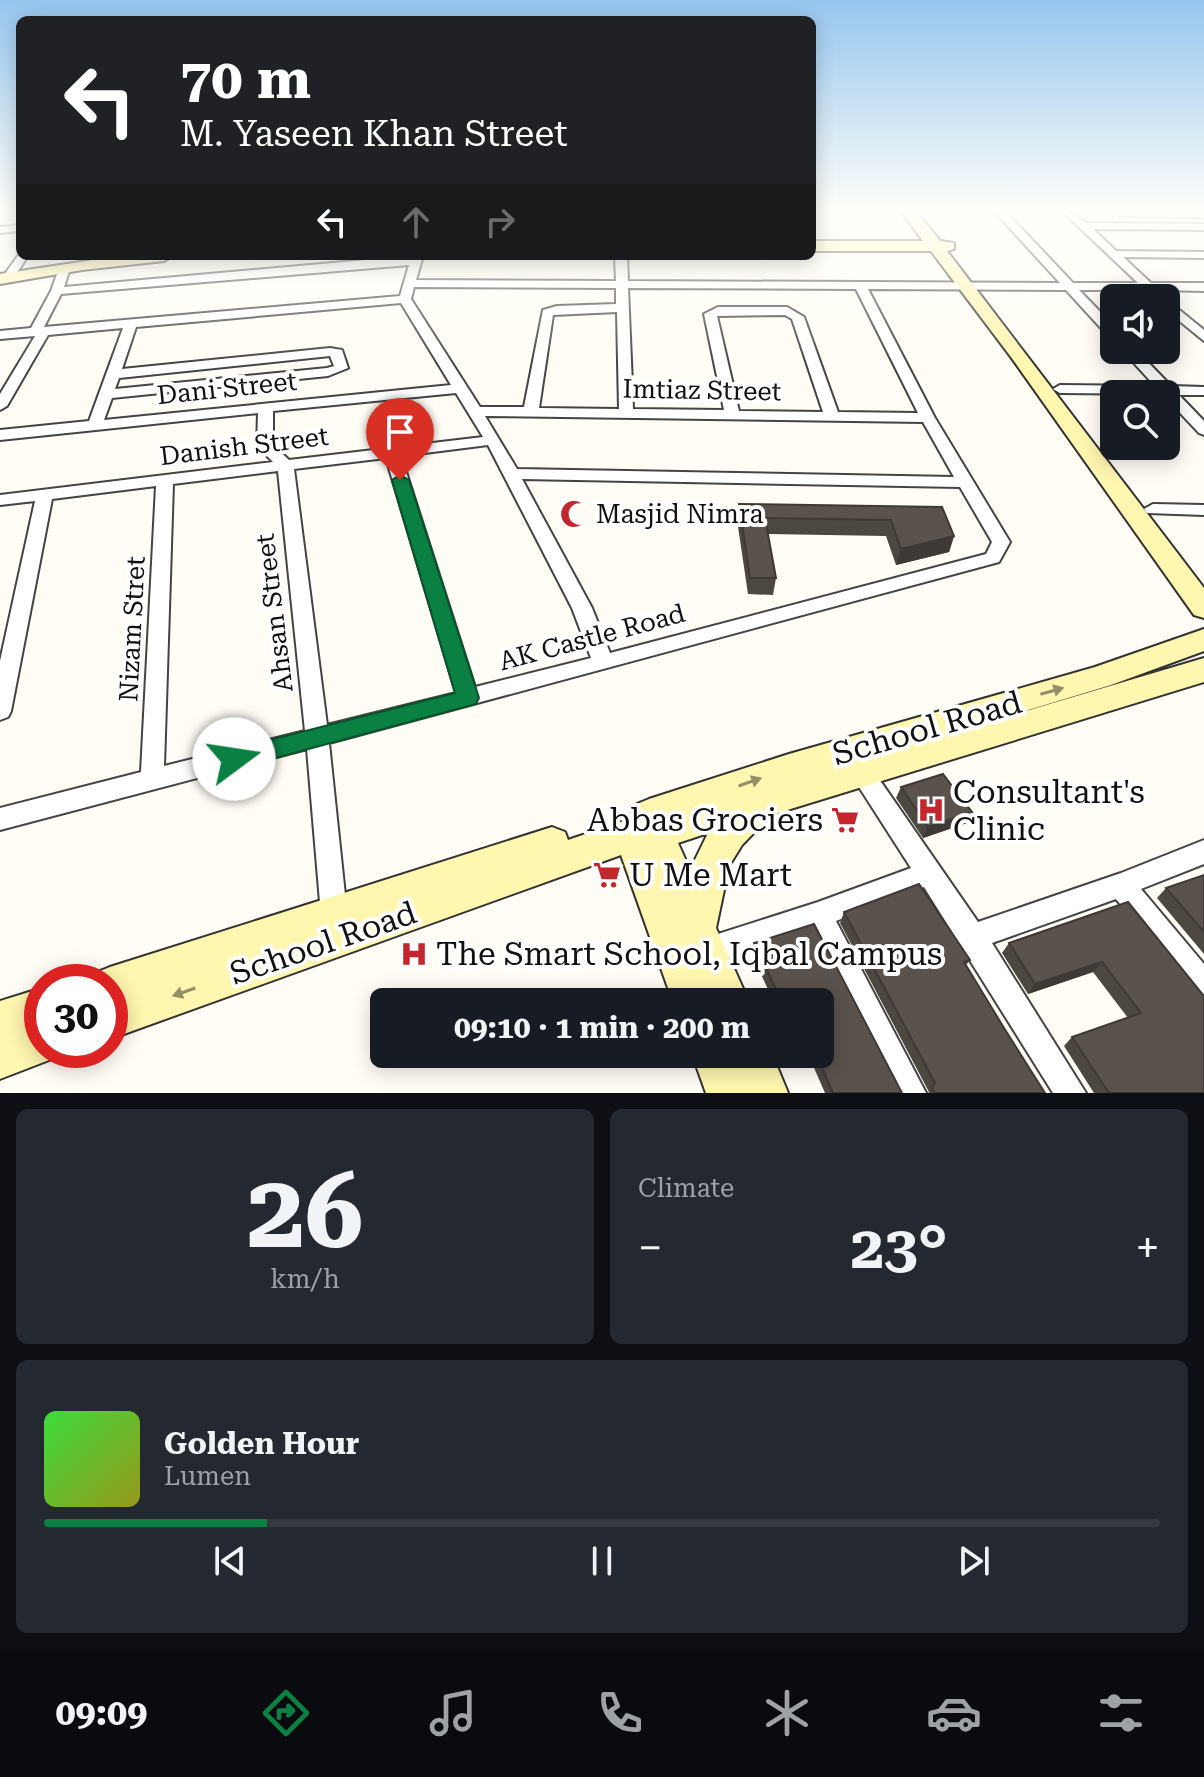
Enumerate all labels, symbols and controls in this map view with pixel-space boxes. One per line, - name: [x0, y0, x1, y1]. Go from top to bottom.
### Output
- text: 70 m: [180, 46, 311, 112]
- icon: left: [48, 48, 152, 152]
- text: M. Yaseen Khan Street: [180, 113, 568, 155]
- icon: left: [310, 200, 354, 244]
- icon: ahead: [394, 200, 438, 244]
- icon: right: [478, 200, 522, 244]
- map controls: [1100, 284, 1180, 460]
- button: sound: [1100, 284, 1180, 364]
- street label: Dani Street: [156, 366, 299, 410]
- street label: Imtiaz Street: [622, 374, 782, 406]
- button: search: [1100, 380, 1180, 460]
- pin: [366, 398, 434, 480]
- icon: arrive: [378, 410, 422, 454]
- street label: Danish Street: [158, 421, 330, 471]
- mosque icon: Masjid Nimra: [559, 499, 589, 529]
- place label: Masjid Nimra: [596, 499, 764, 529]
- street label: Ahsan Street: [249, 532, 299, 694]
- street label: Nizam Stret: [113, 555, 151, 703]
- street label: AK Castle Road: [496, 598, 689, 676]
- street label: School Road: [828, 683, 1026, 773]
- one-way arrow: [1041, 684, 1065, 697]
- position arrow: [192, 717, 276, 801]
- place label: Consultant's Clinic: [953, 773, 1145, 848]
- one-way arrow: [738, 775, 762, 787]
- hospital icon: Consultant's Clinic: [916, 795, 946, 825]
- place label: Abbas Grociers: [587, 801, 823, 839]
- supermarket icon: Abbas Grociers: [830, 805, 860, 835]
- place label: U Me Mart: [629, 856, 792, 894]
- supermarket icon: U Me Mart: [592, 860, 622, 890]
- street label: School Road: [225, 893, 421, 993]
- place label: The Smart School, Iqbal Campus: [436, 935, 942, 973]
- hospital icon: The Smart School, Iqbal Campus: [399, 939, 429, 969]
- speed limit sign: 30: [24, 964, 128, 1068]
- one-way arrow: [172, 986, 196, 998]
- text: 09:10 · 1 min · 200 m: [454, 1010, 750, 1045]
- text: 26: [247, 1151, 363, 1272]
- text: Climate: [638, 1173, 734, 1203]
- text: 23°: [850, 1212, 948, 1283]
- text: −: [638, 1222, 663, 1274]
- text: +: [1135, 1222, 1160, 1274]
- text: km/h: [270, 1264, 340, 1294]
- text: Golden Hour: [164, 1426, 359, 1461]
- text: Lumen: [164, 1461, 251, 1491]
- icon: previous: [208, 1539, 252, 1583]
- icon: pause: [580, 1539, 624, 1583]
- icon: next: [952, 1539, 996, 1583]
- icon: directions: [258, 1685, 314, 1741]
- icon: music: [425, 1685, 481, 1741]
- icon: phone: [592, 1685, 648, 1741]
- icon: climate: [759, 1685, 815, 1741]
- icon: car: [926, 1685, 982, 1741]
- icon: filters: [1093, 1685, 1149, 1741]
- text: 09:09: [55, 1692, 147, 1734]

